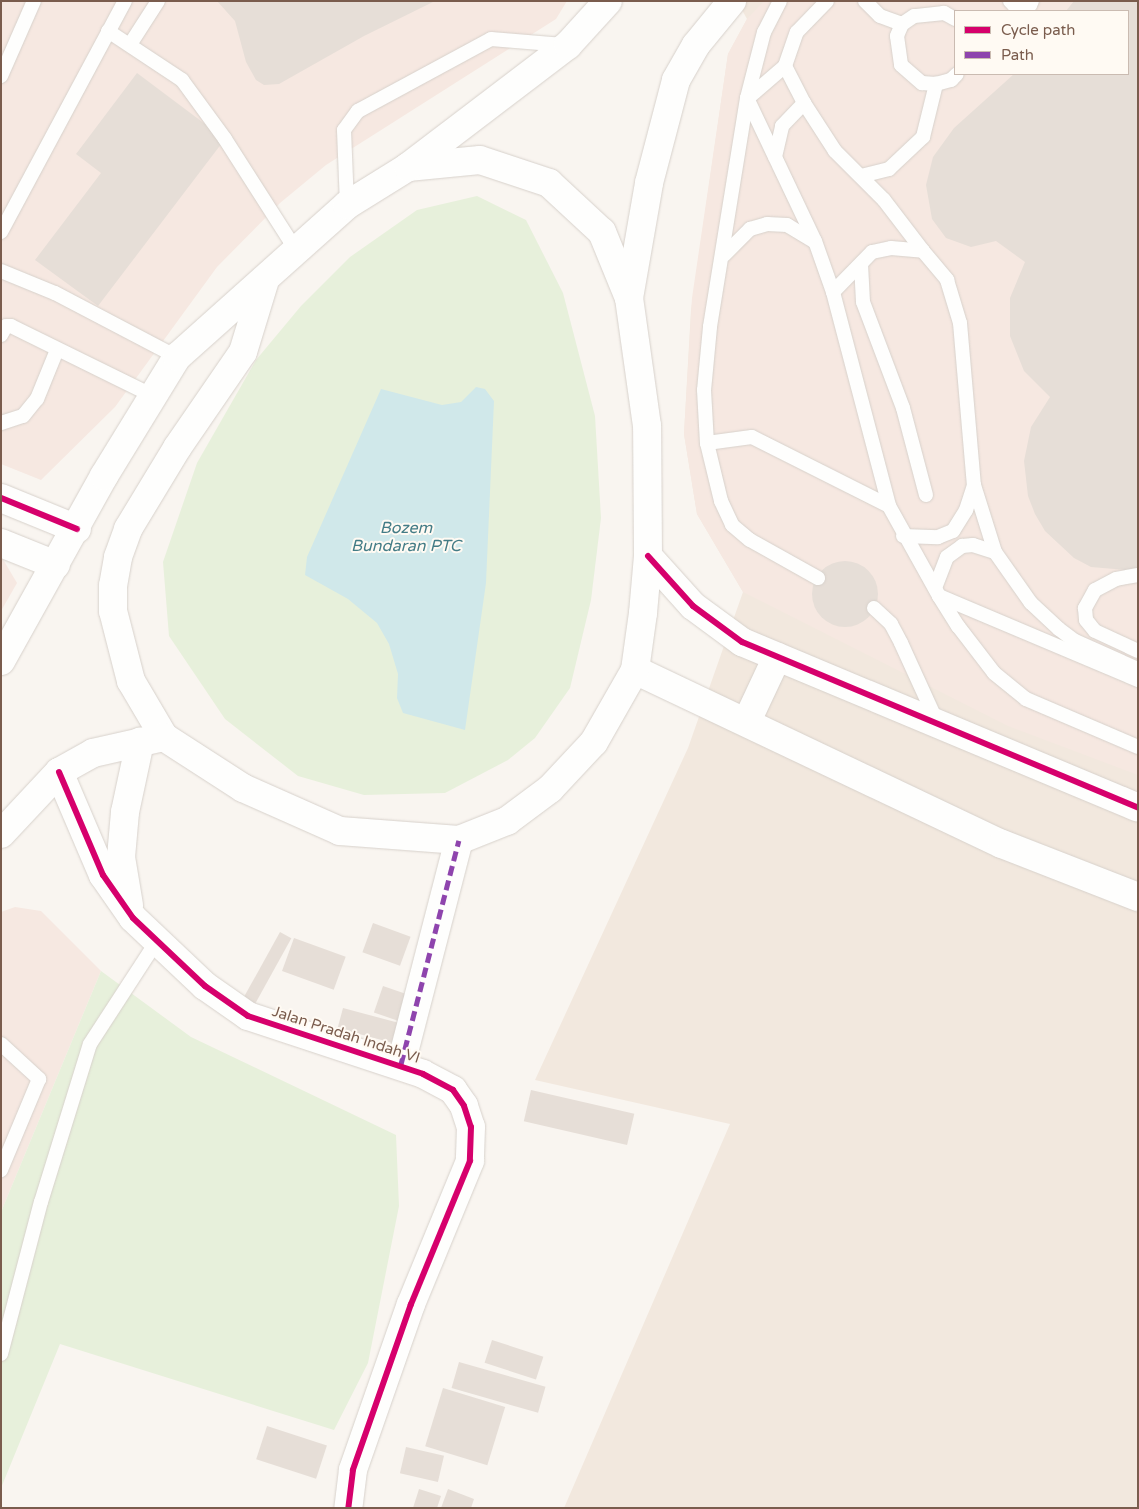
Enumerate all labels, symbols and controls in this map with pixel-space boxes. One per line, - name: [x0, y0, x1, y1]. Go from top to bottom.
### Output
- legend: [954, 10, 1129, 75]
- text: Cycle path: [1001, 21, 1075, 39]
- text: Path: [1001, 46, 1034, 64]
- water label: Bozem Bundaran PTC: [351, 518, 461, 556]
- street label: Jalan Pradah Indah VI: [270, 1003, 422, 1067]

